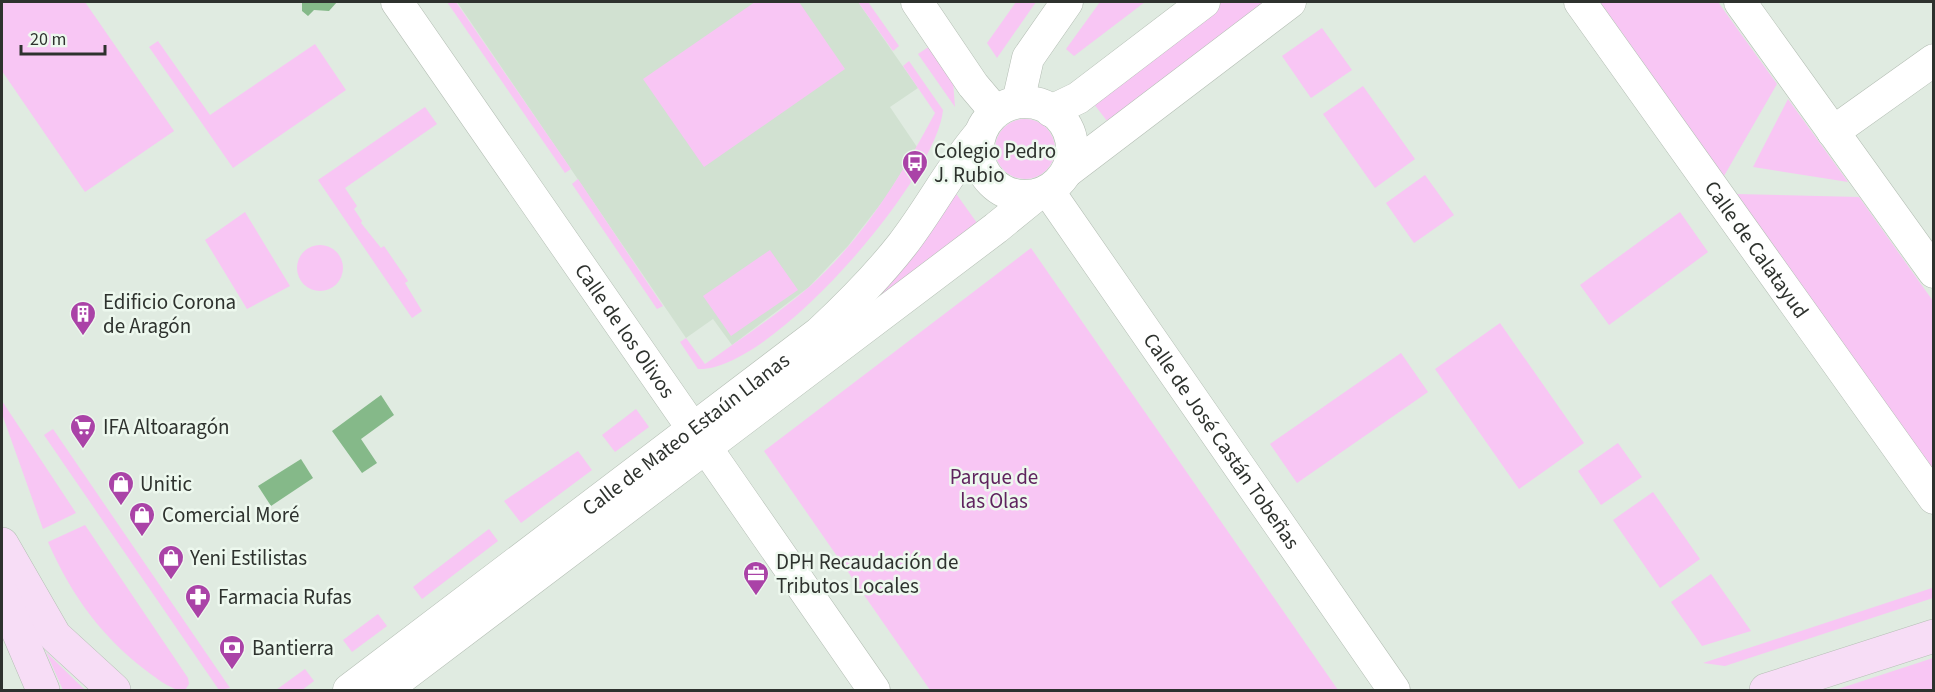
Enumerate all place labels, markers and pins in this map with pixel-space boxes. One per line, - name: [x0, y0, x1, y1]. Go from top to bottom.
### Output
- place label: Colegio Pedro J. Rubio: [934, 136, 1056, 190]
- bus stop icon: Colegio Pedro J. Rubio: [900, 148, 930, 186]
- place label: Edificio Corona de Aragón: [103, 287, 236, 341]
- building icon: Edificio Corona de Aragón: [68, 299, 98, 337]
- supermarket icon: IFA Altoaragón: [68, 412, 98, 450]
- place label: IFA Altoaragón: [103, 412, 230, 442]
- shop icon: Unitic: [106, 469, 136, 507]
- place label: Unitic: [140, 469, 192, 499]
- shop icon: Comercial Moré: [127, 500, 157, 538]
- place label: Comercial Moré: [162, 500, 299, 530]
- shop icon: Yeni Estilistas: [156, 543, 186, 581]
- place label: Yeni Estilistas: [189, 543, 307, 573]
- place label: DPH Recaudación de Tributos Locales: [776, 547, 958, 601]
- office icon: DPH Recaudación de Tributos Locales: [741, 559, 771, 597]
- pharmacy icon: Farmacia Rufas: [183, 582, 213, 620]
- place label: Farmacia Rufas: [218, 582, 352, 612]
- bank icon: Bantierra: [217, 633, 247, 671]
- place label: Bantierra: [252, 633, 334, 663]

